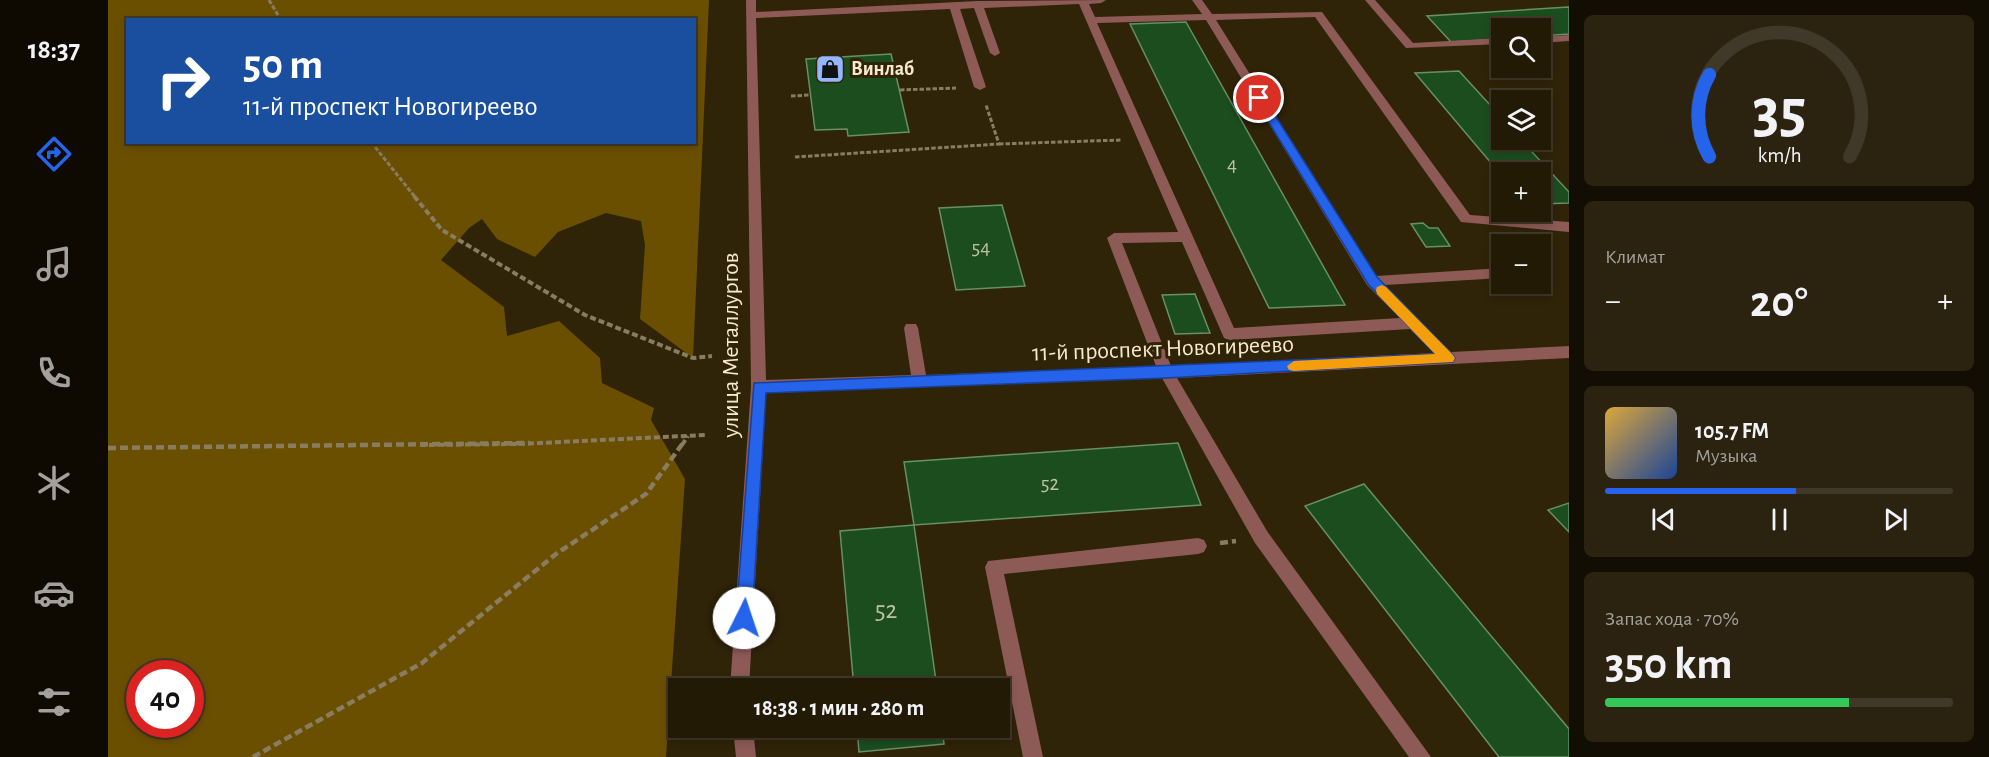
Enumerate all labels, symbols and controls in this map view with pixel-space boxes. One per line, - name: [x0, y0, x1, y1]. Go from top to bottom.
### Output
- map controls: [1491, 18, 1551, 294]
- button: search: [1491, 18, 1551, 78]
- text: 18:37: [28, 36, 80, 63]
- icon: right: [144, 42, 222, 120]
- text: 50 m: [243, 44, 323, 86]
- shop icon: Винлаб: [814, 53, 846, 85]
- place label: Винлаб: [851, 59, 914, 79]
- pin: [1233, 72, 1284, 123]
- icon: arrive: [1242, 81, 1275, 114]
- text: 35: [1752, 81, 1806, 143]
- button: layers: [1491, 90, 1551, 150]
- text: 11-й проспект Новогиреево: [243, 93, 538, 120]
- icon: directions: [33, 133, 75, 175]
- text: km/h: [1757, 146, 1801, 167]
- house number: 4: [1227, 154, 1237, 175]
- button: +: [1491, 162, 1551, 222]
- button: −: [1491, 234, 1551, 294]
- house number: 54: [972, 237, 990, 258]
- icon: music: [33, 243, 75, 285]
- text: Климат: [1605, 247, 1665, 267]
- street label: улица Металлургов: [719, 252, 743, 439]
- text: 20°: [1750, 280, 1808, 325]
- text: −: [1605, 285, 1621, 318]
- text: +: [1937, 285, 1953, 318]
- street label: 11-й проспект Новогиреево: [1032, 332, 1294, 366]
- icon: phone: [33, 352, 75, 394]
- text: 105.7 FM: [1695, 420, 1769, 442]
- text: Музыка: [1695, 446, 1757, 466]
- icon: climate: [33, 462, 75, 504]
- house number: 52: [1041, 473, 1059, 494]
- icon: previous: [1647, 503, 1680, 536]
- icon: pause: [1763, 503, 1796, 536]
- icon: next: [1879, 503, 1912, 536]
- icon: car: [33, 572, 75, 614]
- position arrow: [712, 586, 776, 650]
- house number: 52: [875, 597, 898, 623]
- text: Запас хода · 70%: [1605, 609, 1739, 629]
- text: 350 km: [1605, 642, 1733, 687]
- speed limit sign: 40: [126, 660, 204, 738]
- icon: filters: [33, 681, 75, 723]
- text: 18:38 · 1 мин · 280 m: [754, 697, 924, 719]

